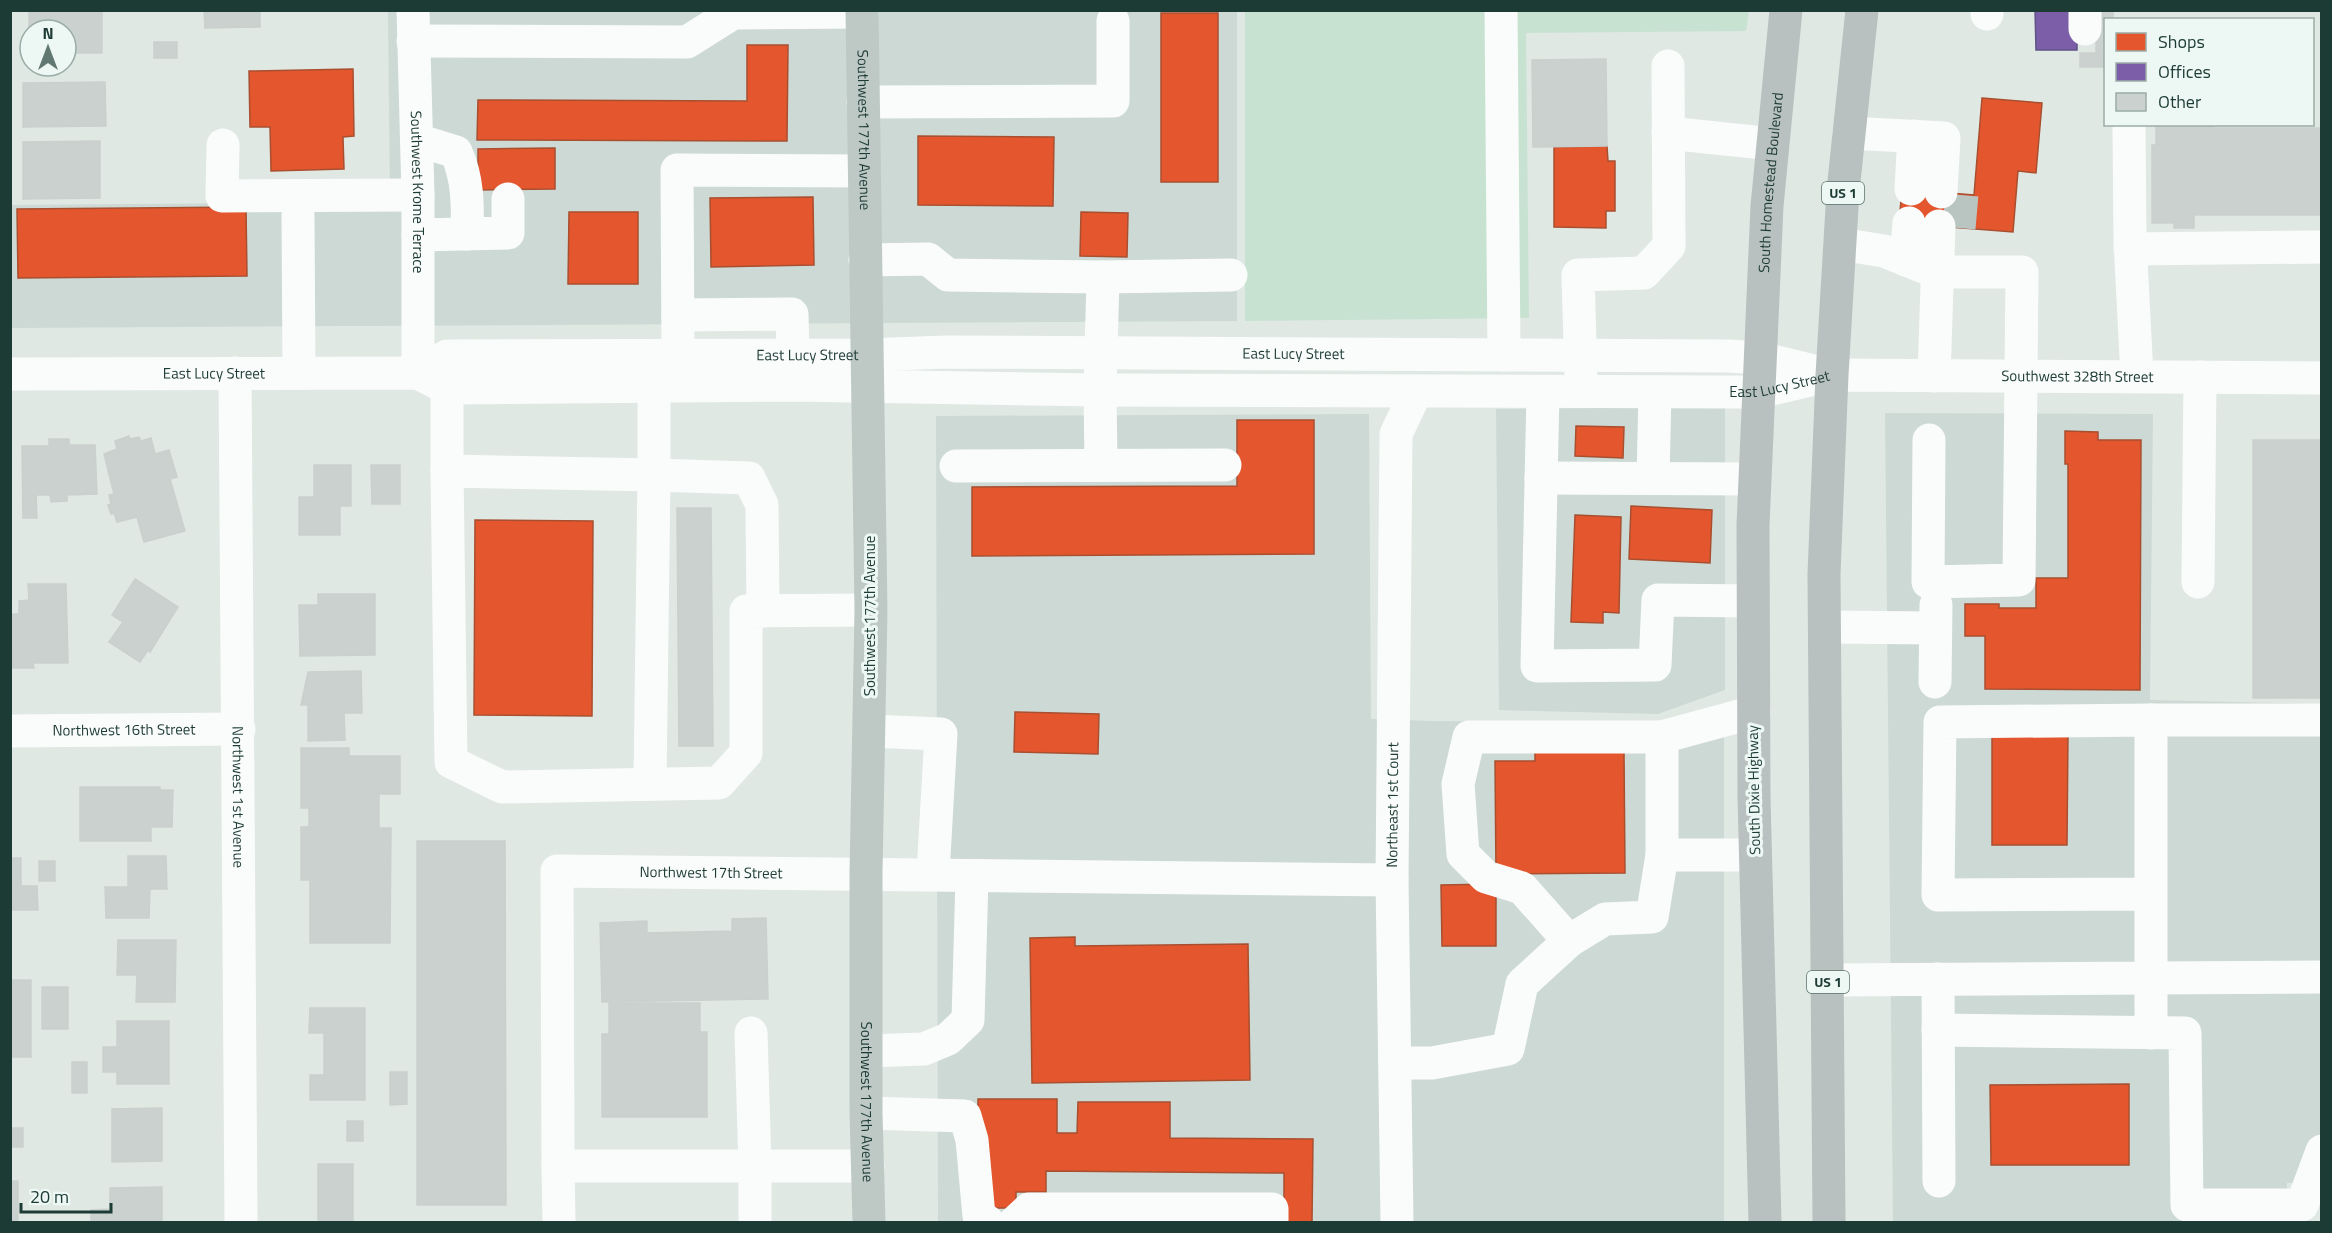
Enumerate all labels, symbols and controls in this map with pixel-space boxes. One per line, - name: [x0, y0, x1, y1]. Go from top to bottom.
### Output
- north arrow: [18, 18, 78, 78]
- legend: [2104, 18, 2314, 126]
- text: N: [42, 21, 54, 45]
- text: Shops: [2158, 28, 2205, 55]
- street label: Southwest 177th Avenue: [852, 50, 877, 210]
- text: Offices: [2158, 58, 2211, 85]
- text: Other: [2158, 88, 2201, 115]
- street label: South Homestead Boulevard: [1752, 91, 1789, 273]
- street label: Southwest Krome Terrace: [405, 110, 430, 273]
- road number: US 1: [1822, 182, 1864, 204]
- street label: East Lucy Street: [1242, 342, 1345, 365]
- street label: East Lucy Street: [756, 343, 859, 366]
- street label: East Lucy Street: [163, 361, 266, 385]
- street label: East Lucy Street: [1729, 364, 1833, 403]
- street label: Southwest 328th Street: [2001, 364, 2154, 388]
- street label: Southwest 177th Avenue: [858, 536, 881, 696]
- street label: Northwest 16th Street: [52, 717, 196, 742]
- street label: South Dixie Highway: [1741, 725, 1766, 855]
- street label: Northwest 1st Avenue: [226, 726, 250, 868]
- street label: Northeast 1st Court: [1380, 741, 1404, 868]
- street label: Northwest 17th Street: [639, 860, 783, 884]
- road number: US 1: [1807, 971, 1849, 993]
- street label: Southwest 177th Avenue: [855, 1022, 880, 1182]
- scale bar: [21, 1176, 111, 1214]
- text: 20 m: [30, 1183, 69, 1210]

